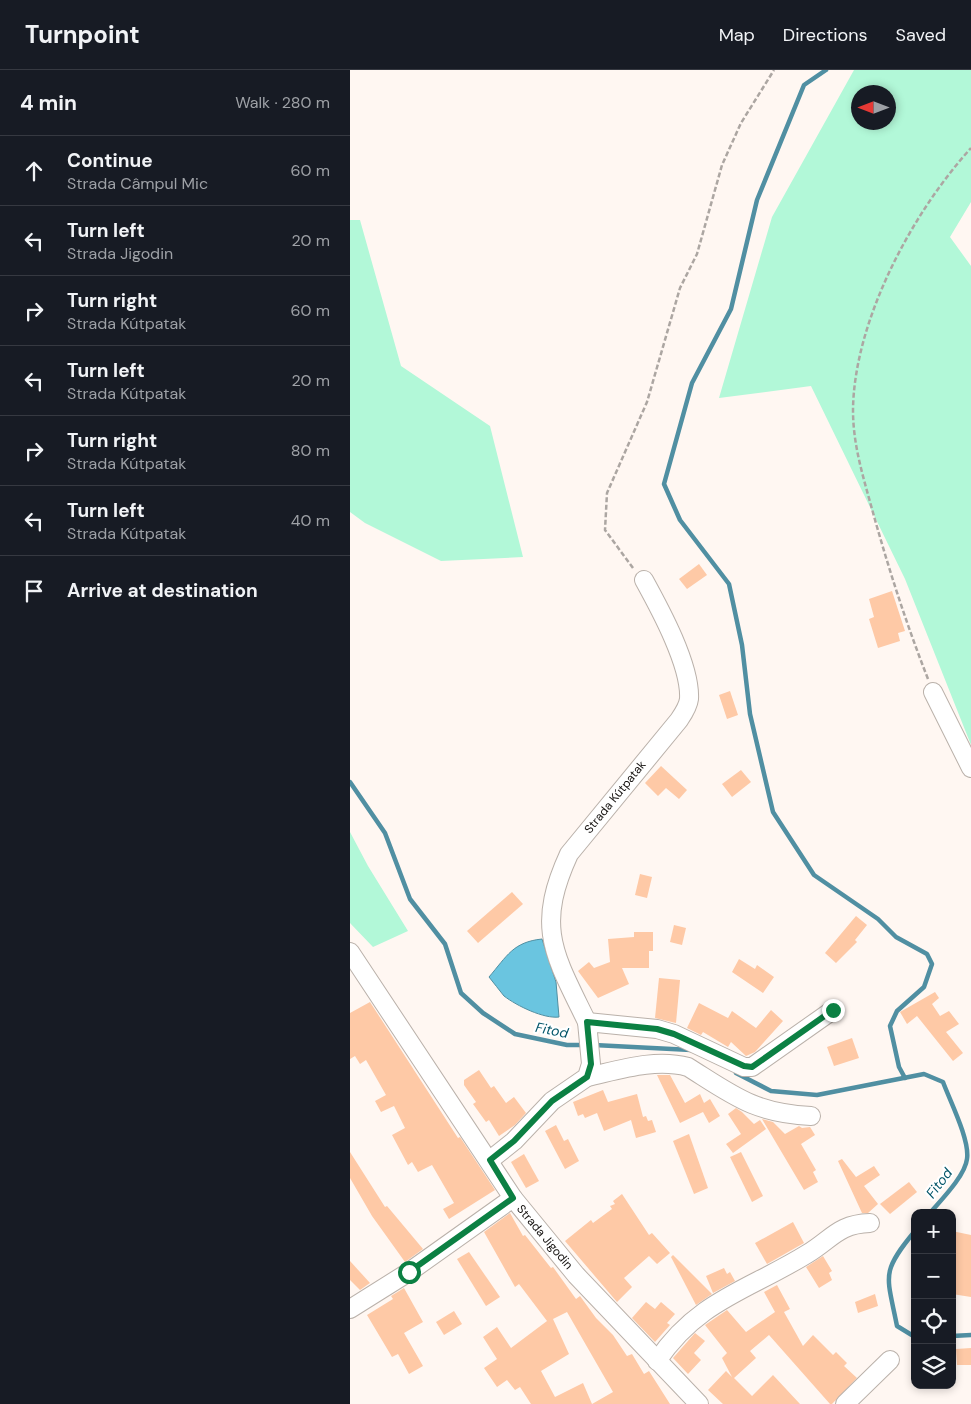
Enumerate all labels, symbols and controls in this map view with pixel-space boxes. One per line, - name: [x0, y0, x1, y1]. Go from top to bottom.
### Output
- text: Turnpoint: [25, 19, 140, 50]
- text: Map: [719, 23, 755, 47]
- text: Directions: [783, 23, 868, 47]
- text: Saved: [896, 23, 946, 47]
- north arrow: [851, 85, 896, 130]
- text: 4 min: [20, 89, 77, 117]
- text: Walk · 280 m: [235, 92, 330, 113]
- text: Continue: [67, 148, 153, 173]
- icon: ahead: [20, 157, 48, 185]
- text: 60 m: [290, 160, 330, 181]
- text: Strada Câmpul Mic: [67, 173, 208, 194]
- text: Turn left: [67, 218, 145, 243]
- icon: left: [20, 227, 48, 255]
- text: 20 m: [291, 230, 330, 251]
- text: Strada Jigodin: [67, 243, 173, 264]
- text: Turn right: [67, 288, 157, 313]
- icon: right: [20, 297, 48, 325]
- text: 60 m: [290, 300, 330, 321]
- text: Strada Kútpatak: [67, 313, 186, 334]
- text: Turn left: [67, 358, 145, 383]
- icon: left: [20, 367, 48, 395]
- text: 20 m: [291, 370, 330, 391]
- text: Strada Kútpatak: [67, 383, 186, 404]
- text: Turn right: [67, 428, 157, 453]
- icon: right: [20, 437, 48, 465]
- text: 80 m: [291, 440, 330, 461]
- text: Strada Kútpatak: [67, 453, 186, 474]
- text: Turn left: [67, 498, 145, 523]
- icon: left: [20, 507, 48, 535]
- text: 40 m: [291, 510, 330, 531]
- text: Strada Kútpatak: [67, 523, 186, 544]
- icon: arrive: [20, 577, 48, 605]
- text: Arrive at destination: [67, 578, 258, 603]
- street label: Strada Kútpatak: [581, 757, 649, 837]
- route end: [822, 999, 845, 1022]
- water label: Fitod: [534, 1018, 570, 1042]
- water label: Fitod: [922, 1164, 956, 1202]
- street label: Strada Jigodin: [513, 1201, 577, 1273]
- map controls: [911, 1209, 956, 1389]
- button: +: [911, 1209, 956, 1254]
- button: −: [911, 1254, 956, 1299]
- route start: [398, 1261, 421, 1284]
- button: locate: [911, 1299, 956, 1344]
- button: layers: [911, 1344, 956, 1389]

